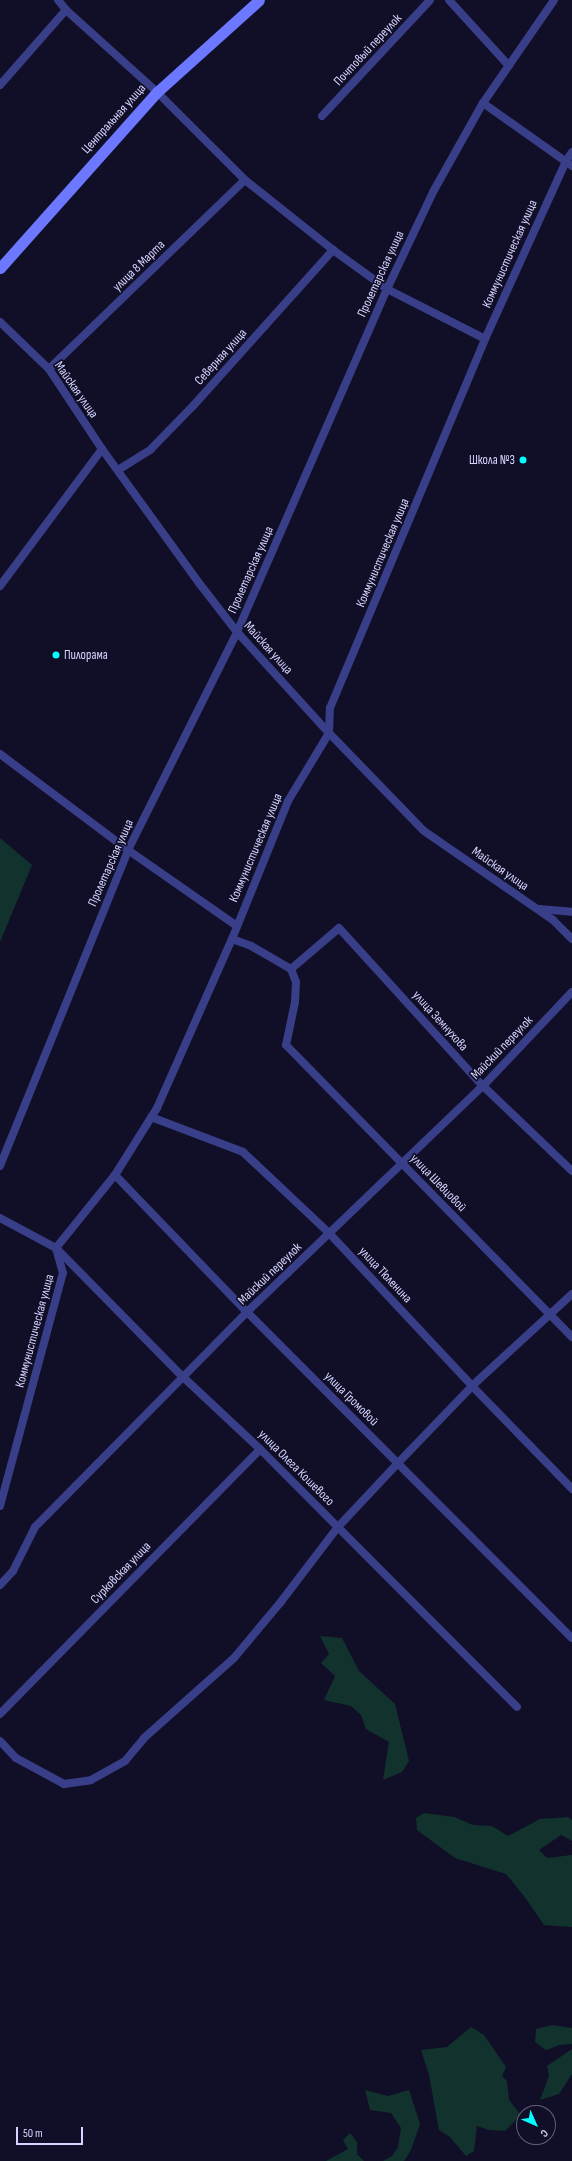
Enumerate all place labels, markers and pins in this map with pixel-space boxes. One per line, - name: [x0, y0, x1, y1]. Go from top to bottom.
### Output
- place label: Школа №3: [469, 452, 515, 468]
- marker: Школа №3: [518, 455, 528, 465]
- place label: Пилорама: [64, 647, 108, 663]
- marker: Пилорама: [51, 650, 61, 660]

